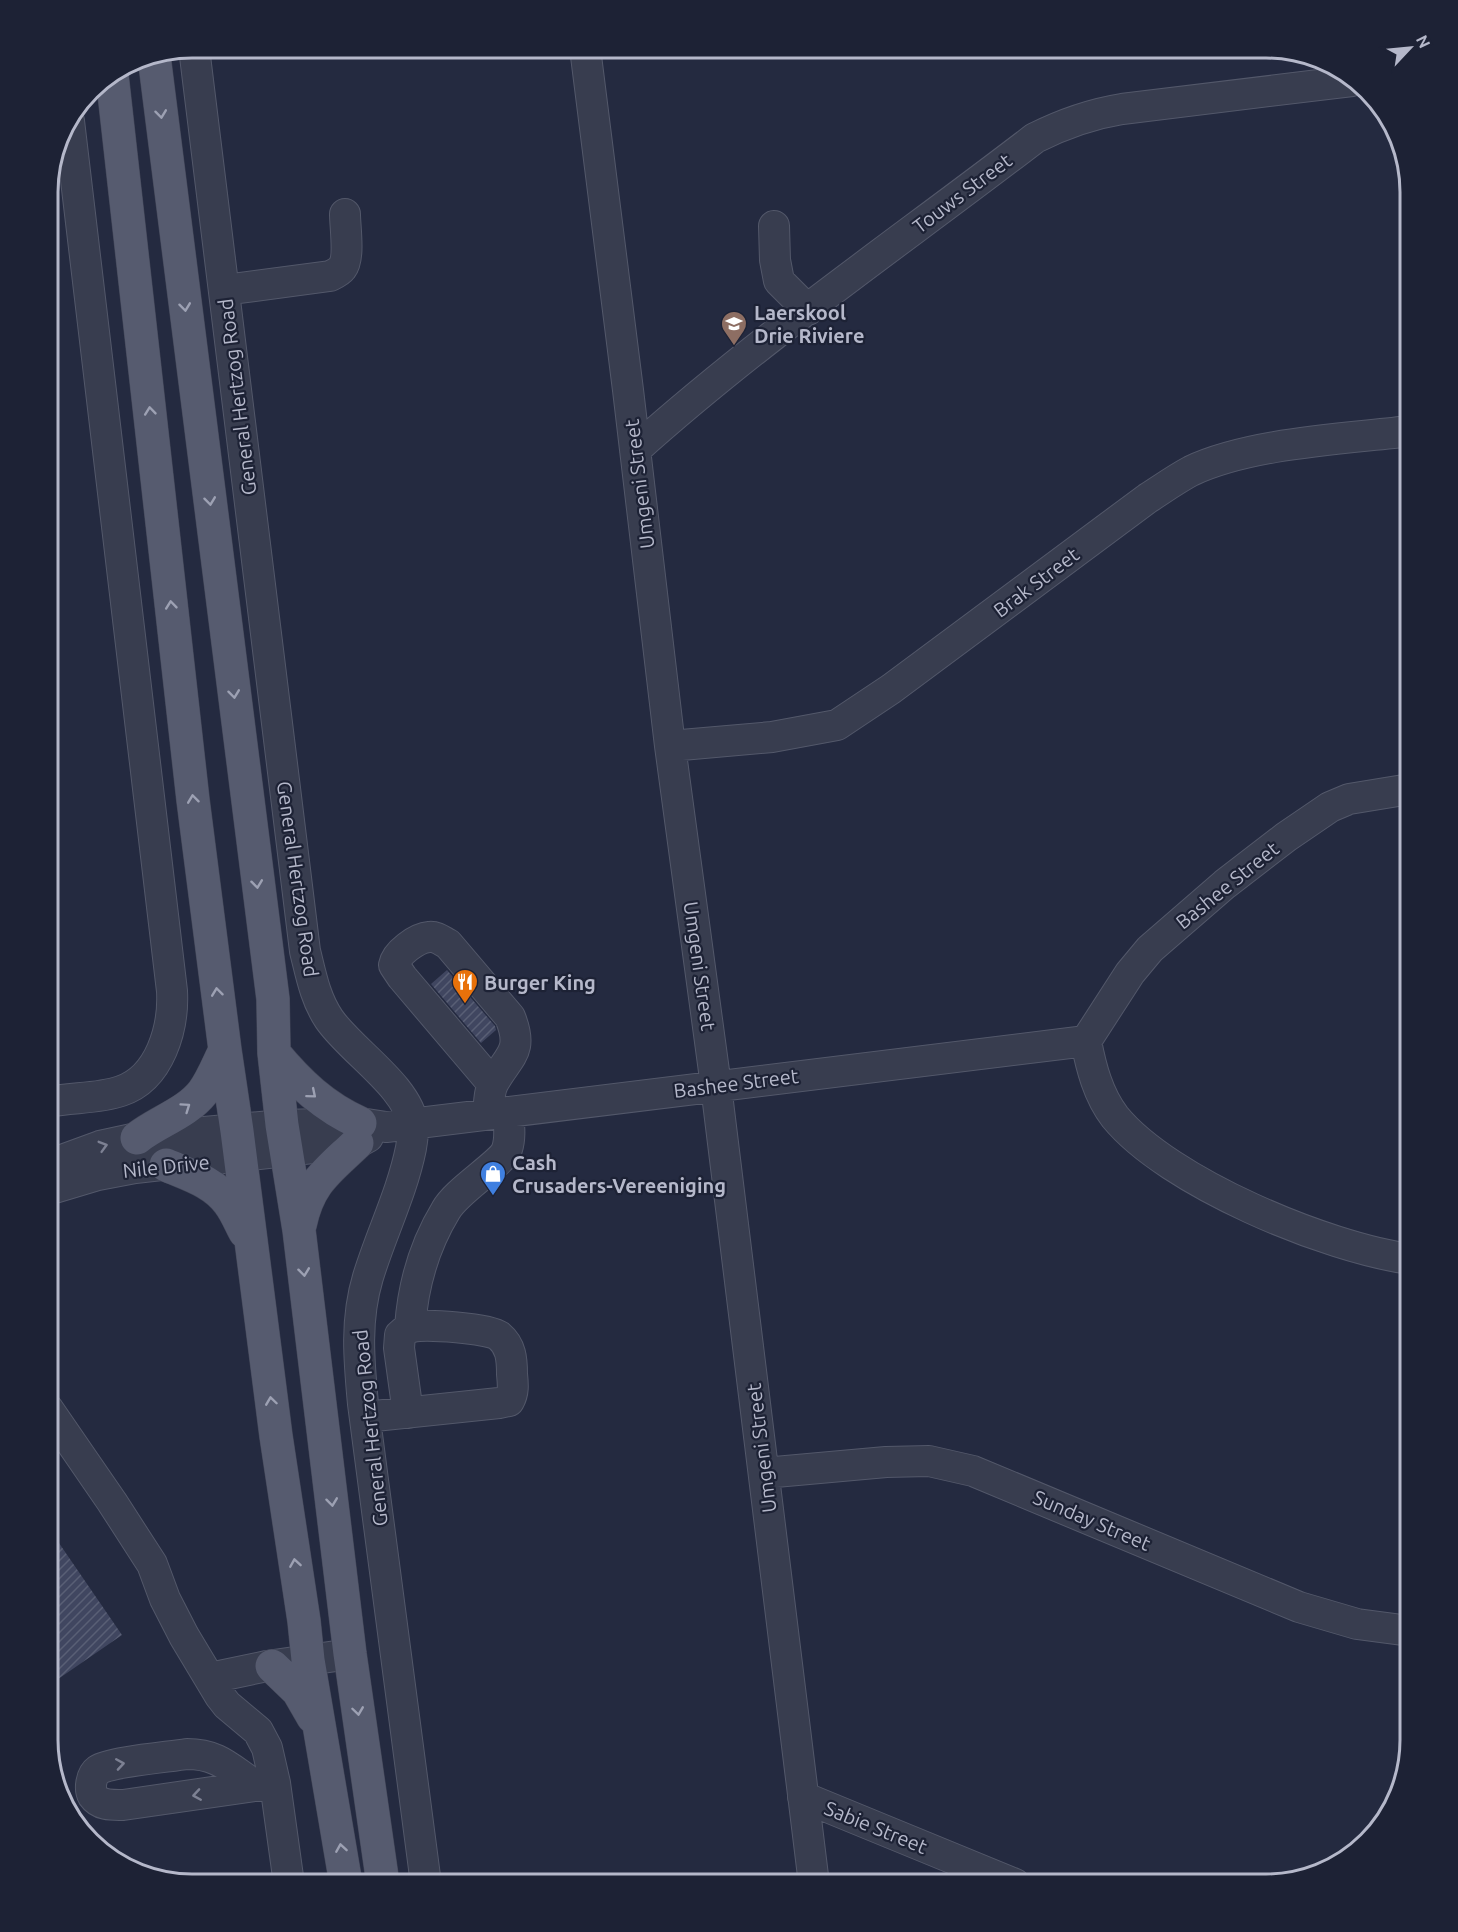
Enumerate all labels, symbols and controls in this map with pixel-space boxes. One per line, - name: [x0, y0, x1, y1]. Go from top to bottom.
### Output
- north arrow: [1380, 18, 1440, 78]
- text: N: [1413, 32, 1434, 51]
- one-way arrow: [154, 109, 167, 118]
- street label: Touws Street: [908, 148, 1016, 238]
- street label: General Hertzog Road: [214, 297, 260, 497]
- place label: Laerskool Drie Riviere: [754, 301, 864, 347]
- one-way arrow: [179, 303, 191, 312]
- school or university icon: Laerskool Drie Riviere: [719, 309, 749, 347]
- one-way arrow: [144, 407, 157, 416]
- street label: Umgeni Street: [620, 418, 658, 550]
- one-way arrow: [203, 496, 215, 505]
- street label: Brak Street: [989, 542, 1083, 622]
- one-way arrow: [166, 601, 178, 610]
- one-way arrow: [227, 690, 239, 699]
- street label: General Hertzog Road: [273, 779, 323, 979]
- one-way arrow: [187, 794, 200, 803]
- street label: Bashee Street: [1171, 836, 1283, 933]
- one-way arrow: [251, 879, 263, 888]
- street label: Umgeni Street: [680, 900, 720, 1032]
- restaurant icon: Burger King: [450, 967, 480, 1005]
- place label: Burger King: [484, 971, 596, 994]
- one-way arrow: [212, 988, 224, 997]
- street label: Bashee Street: [672, 1064, 800, 1102]
- one-way arrow: [305, 1087, 316, 1098]
- one-way arrow: [180, 1103, 191, 1114]
- one-way arrow: [98, 1140, 108, 1153]
- street label: Nile Drive: [121, 1150, 211, 1182]
- place label: Cash Crusaders-Vereeniging: [512, 1151, 726, 1197]
- shop icon: Cash Crusaders-Vereeniging: [478, 1159, 508, 1197]
- one-way arrow: [297, 1268, 310, 1277]
- street label: General Hertzog Road: [348, 1328, 392, 1528]
- street label: Umgeni Street: [742, 1382, 780, 1514]
- one-way arrow: [266, 1397, 278, 1406]
- street label: Sunday Street: [1030, 1485, 1154, 1555]
- one-way arrow: [325, 1497, 338, 1506]
- one-way arrow: [290, 1559, 302, 1568]
- one-way arrow: [352, 1707, 364, 1716]
- one-way arrow: [115, 1759, 124, 1771]
- one-way arrow: [192, 1788, 202, 1801]
- street label: Sabie Street: [821, 1796, 931, 1858]
- one-way arrow: [335, 1843, 347, 1853]

